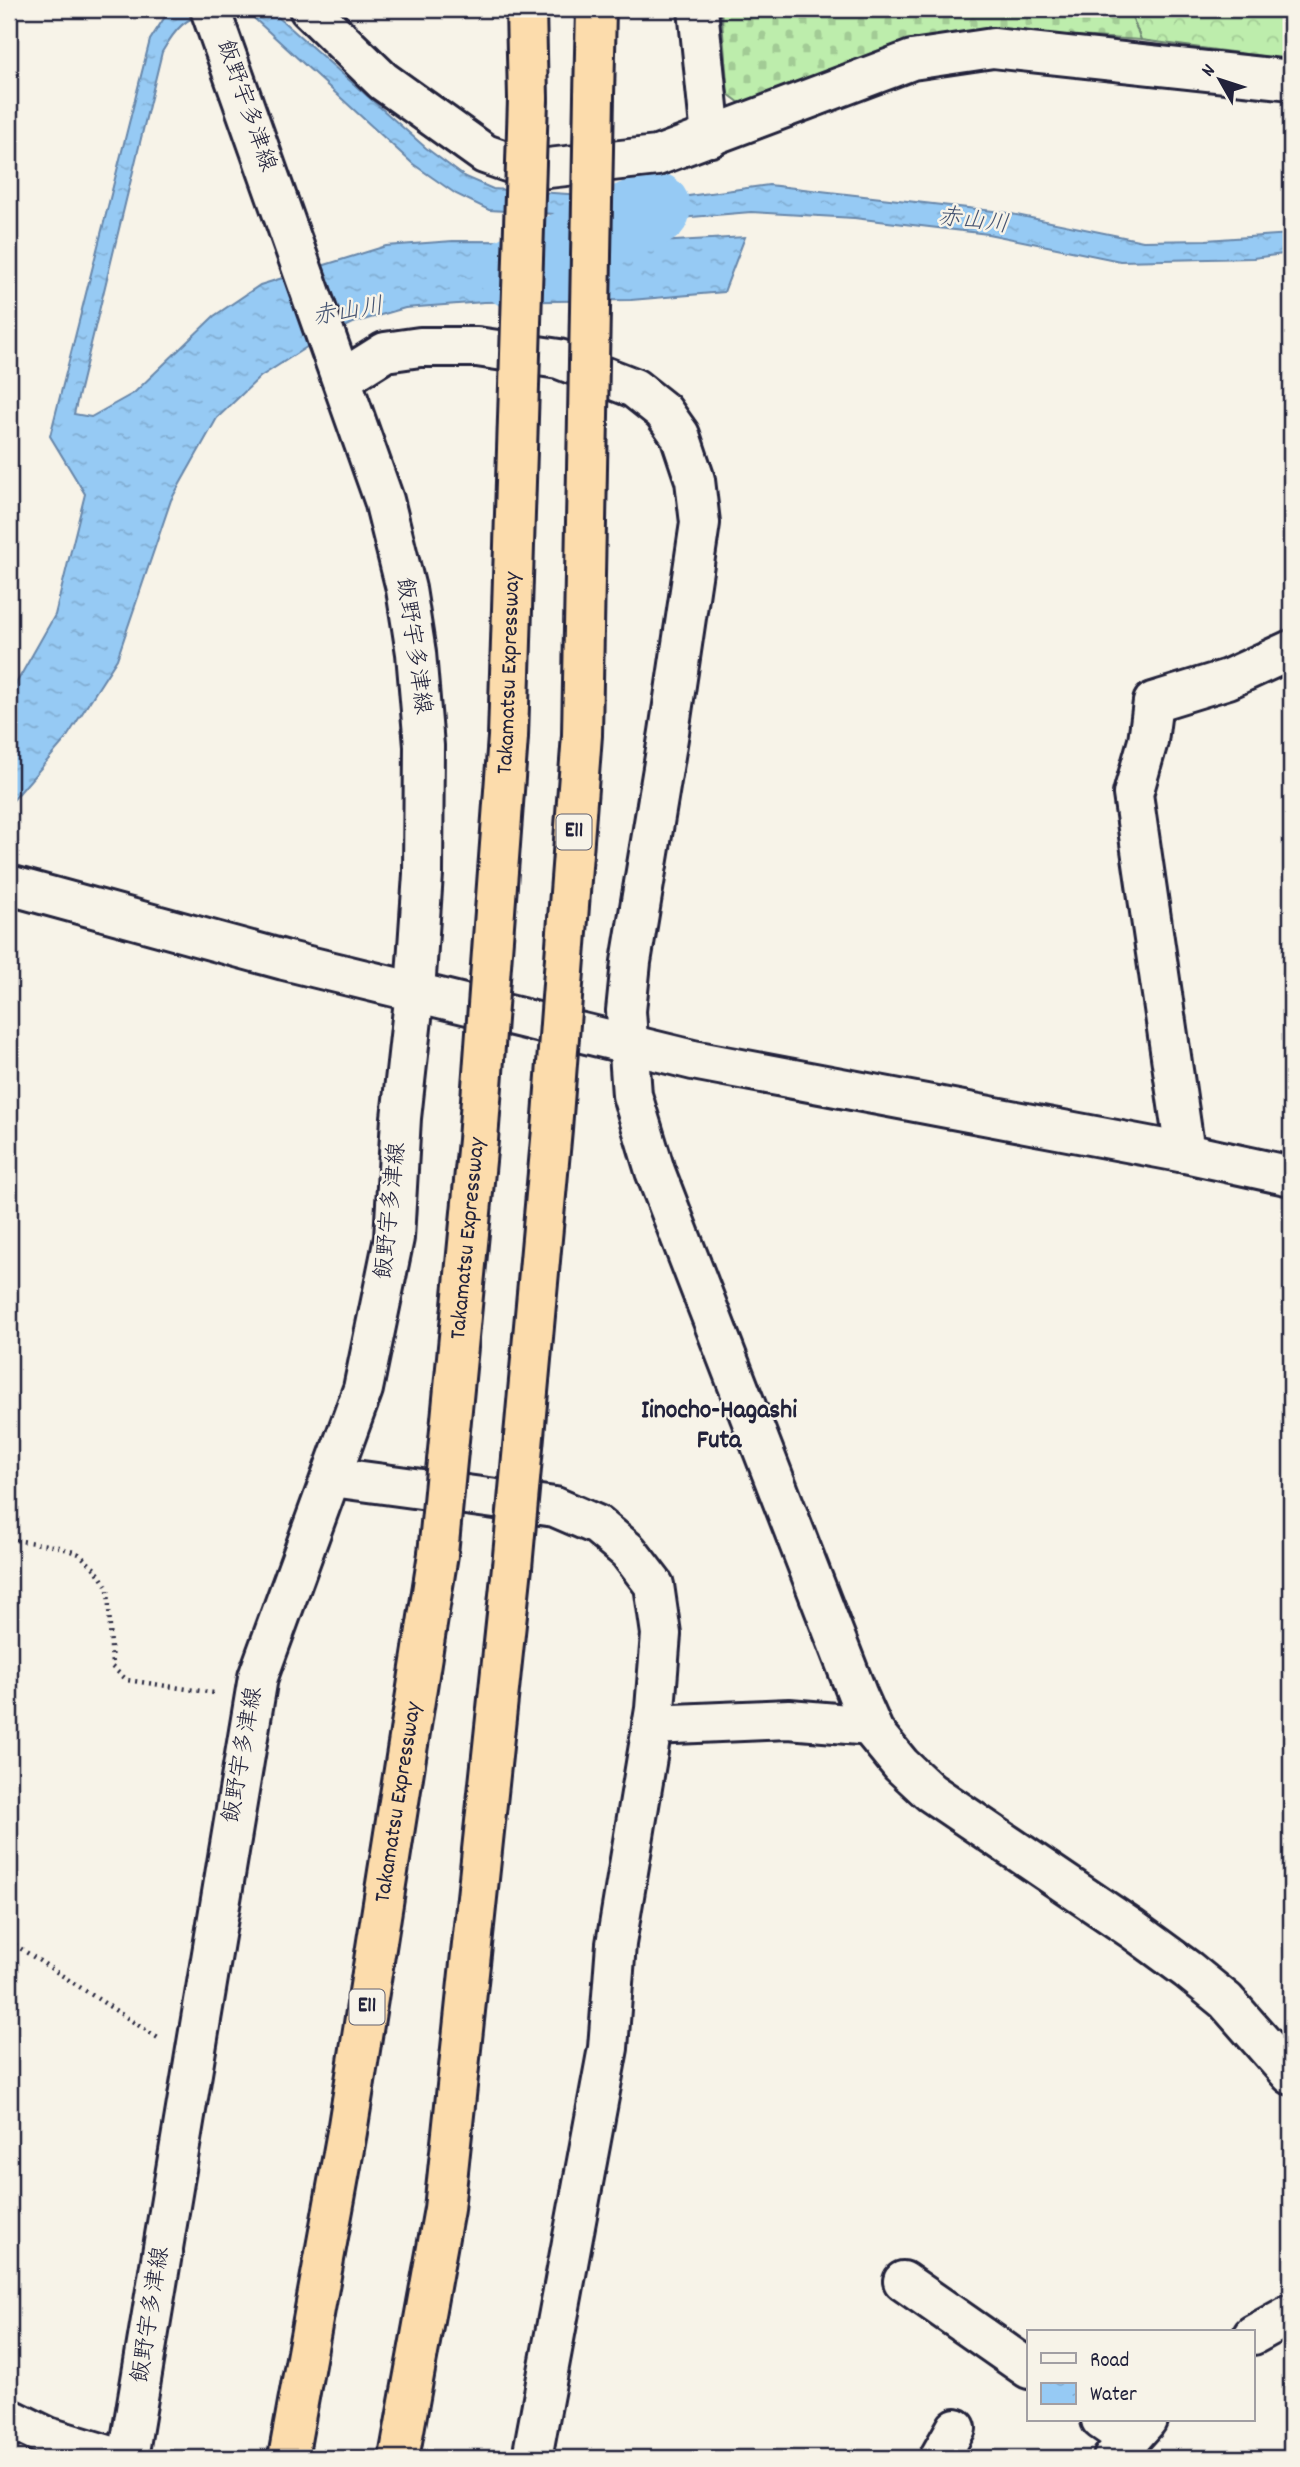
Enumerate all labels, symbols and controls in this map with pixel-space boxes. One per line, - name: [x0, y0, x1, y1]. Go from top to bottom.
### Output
- street label: 飯野宇多津線: [207, 35, 283, 177]
- north arrow: [1184, 46, 1254, 116]
- text: N: [1196, 59, 1223, 84]
- water label: 赤山川: [935, 201, 1011, 243]
- water label: 赤山川: [310, 291, 386, 335]
- street label: Takamatsu Expressway: [489, 571, 530, 776]
- street label: 飯野宇多津線: [386, 575, 438, 717]
- road number: E11: [556, 814, 592, 850]
- street label: Takamatsu Expressway: [442, 1135, 495, 1341]
- street label: 飯野宇多津線: [368, 1141, 416, 1281]
- district label: Iinocho-Hagashi Futa: [641, 1393, 797, 1460]
- street label: 飯野宇多津線: [216, 1684, 272, 1826]
- street label: Takamatsu Expressway: [367, 1699, 431, 1905]
- road number: E11: [350, 1990, 384, 2024]
- street label: 飯野宇多津線: [125, 2244, 179, 2386]
- legend: [1027, 2330, 1254, 2422]
- text: Road: [1090, 2347, 1129, 2377]
- text: Water: [1090, 2381, 1137, 2411]

